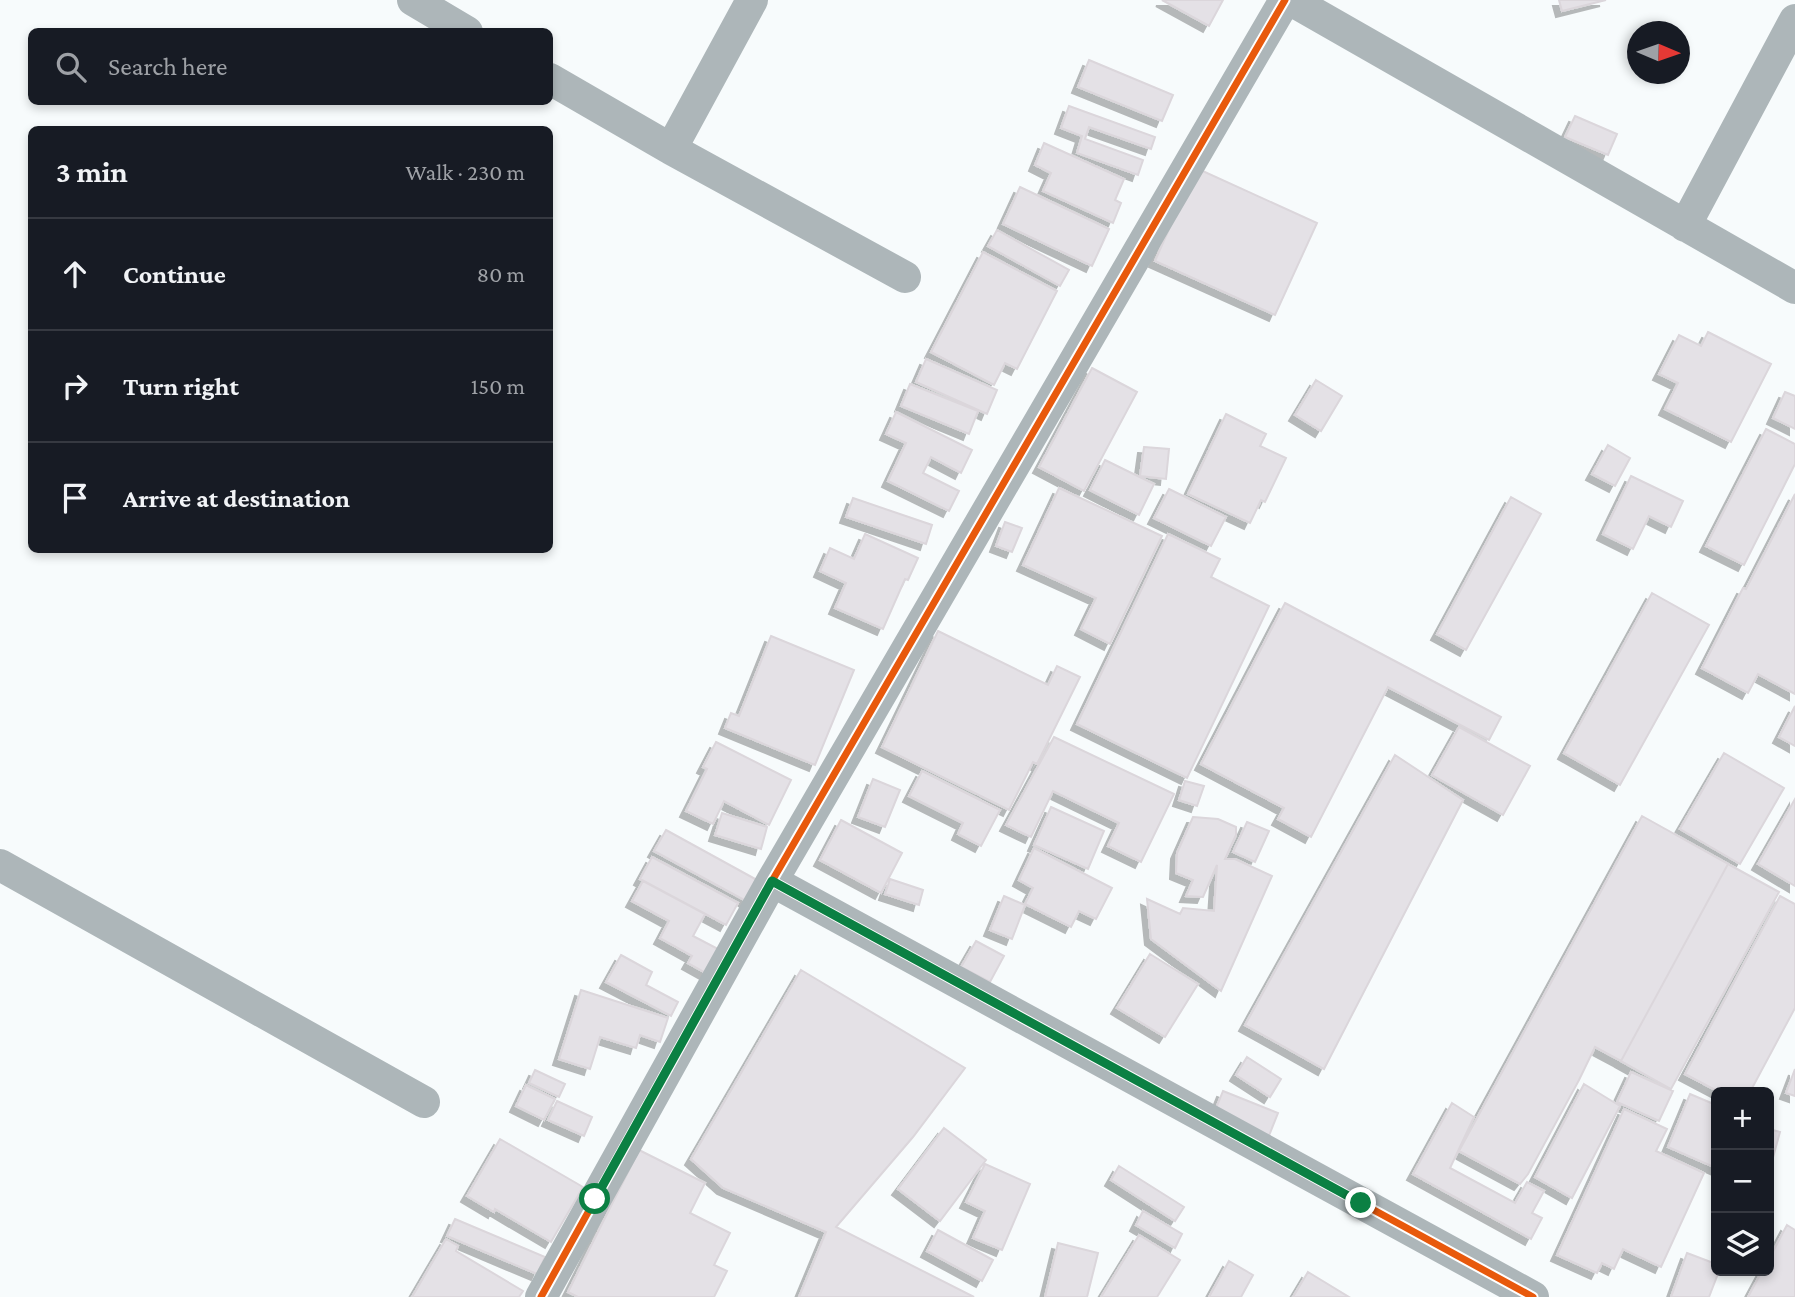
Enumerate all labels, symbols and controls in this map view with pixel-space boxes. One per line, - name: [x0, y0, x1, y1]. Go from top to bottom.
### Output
- north arrow: [1627, 21, 1690, 84]
- search box: [28, 28, 553, 105]
- icon: search: [52, 48, 90, 86]
- text: Search here: [108, 52, 227, 81]
- text: 3 min: [56, 155, 128, 188]
- text: Walk · 230 m: [405, 159, 525, 185]
- icon: ahead: [56, 255, 94, 293]
- text: Continue: [123, 260, 226, 289]
- text: 80 m: [477, 261, 525, 287]
- icon: right: [56, 367, 94, 405]
- text: Turn right: [123, 372, 239, 401]
- text: 150 m: [471, 373, 525, 399]
- icon: arrive: [56, 479, 94, 517]
- text: Arrive at destination: [123, 484, 350, 513]
- map controls: [1711, 1087, 1774, 1276]
- button: +: [1711, 1087, 1774, 1150]
- button: −: [1711, 1150, 1774, 1213]
- route start: [579, 1183, 610, 1214]
- route end: [1345, 1187, 1376, 1218]
- button: layers: [1711, 1213, 1774, 1276]

